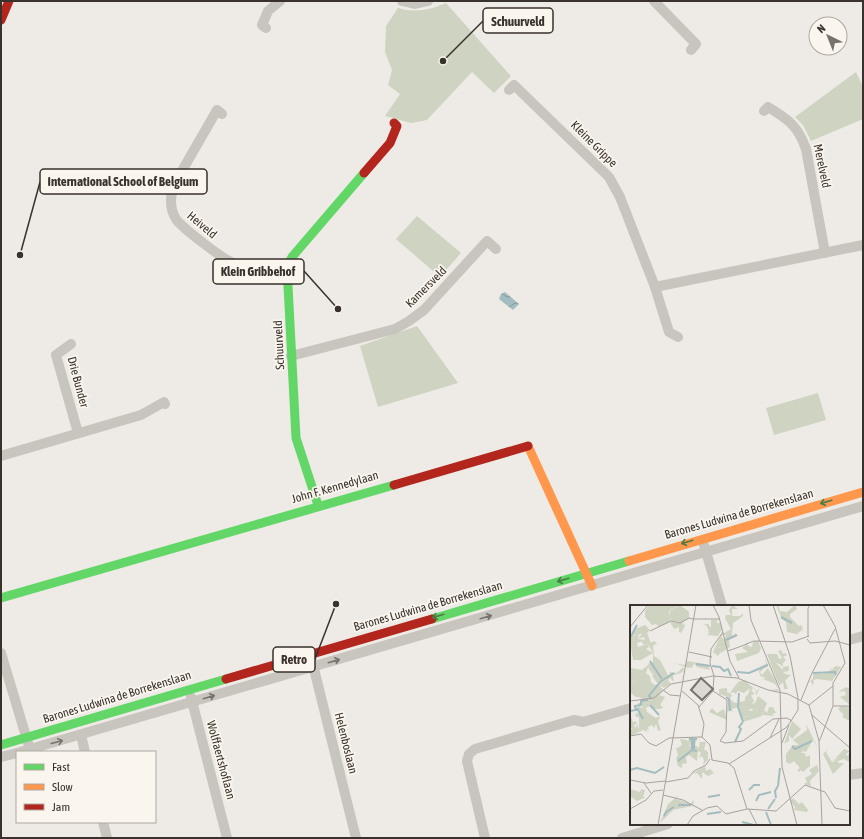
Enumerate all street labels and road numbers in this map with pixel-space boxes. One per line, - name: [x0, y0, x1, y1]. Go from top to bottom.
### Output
- street label: Kleine Grippe: [568, 118, 620, 170]
- street label: Merelveld: [811, 143, 833, 189]
- street label: Heiveld: [184, 209, 220, 241]
- street label: Kamersveld: [403, 264, 449, 310]
- street label: Schuurveld: [271, 320, 287, 370]
- street label: Drie Bunder: [64, 355, 92, 409]
- street label: John F. Kennedylaan: [290, 468, 380, 506]
- street label: Barones Ludwina de Borrekenslaan: [663, 486, 815, 542]
- street label: Barones Ludwina de Borrekenslaan: [352, 578, 504, 634]
- street label: Barones Ludwina de Borrekenslaan: [41, 668, 193, 726]
- street label: Helenboslaan: [332, 711, 360, 775]
- street label: Wolffaertshoflaan: [204, 719, 238, 801]

